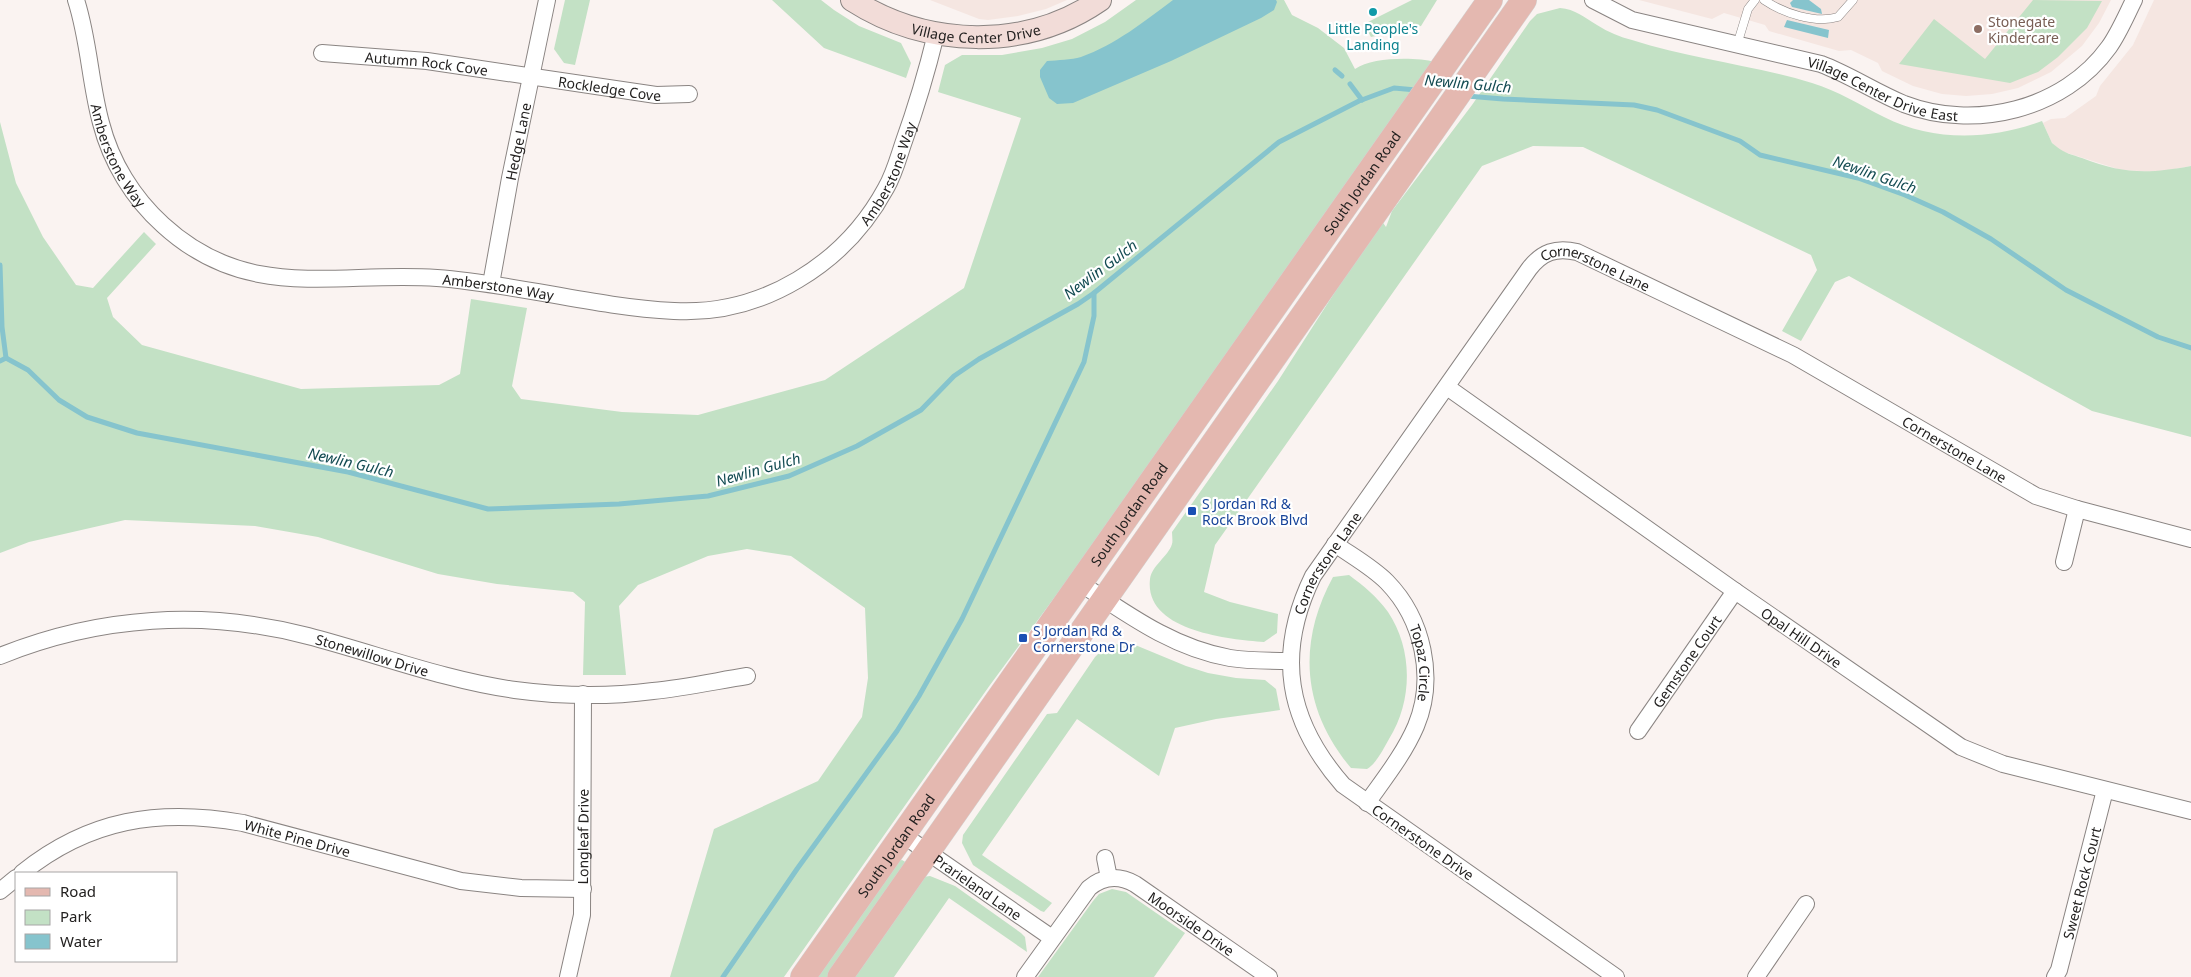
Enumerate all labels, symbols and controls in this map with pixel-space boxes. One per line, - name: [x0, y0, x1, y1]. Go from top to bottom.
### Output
- marker: Little People's Landing: [1367, 6, 1379, 18]
- place label: Stonegate Kindercare: [1988, 12, 2059, 47]
- street label: Village Center Drive: [909, 18, 1043, 47]
- place label: Little People's Landing: [1328, 19, 1419, 54]
- marker: Stonegate Kindercare: [1972, 23, 1984, 35]
- street label: Autumn Rock Cove: [364, 47, 489, 79]
- street label: Village Center Drive East: [1806, 52, 1959, 125]
- water label: Newlin Gulch: [1424, 69, 1512, 97]
- street label: Rockledge Cove: [557, 71, 661, 105]
- street label: Hedge Lane: [500, 101, 535, 182]
- street label: Amberstone Way: [87, 102, 151, 211]
- street label: Amberstone Way: [855, 118, 920, 229]
- street label: South Jordan Road: [1319, 127, 1405, 238]
- water label: Newlin Gulch: [1831, 150, 1919, 198]
- water label: Newlin Gulch: [1059, 235, 1141, 303]
- street label: Cornerstone Lane: [1536, 241, 1653, 295]
- street label: Amberstone Way: [442, 269, 556, 304]
- street label: Cornerstone Lane: [1899, 411, 2010, 487]
- water label: Newlin Gulch: [306, 442, 396, 482]
- water label: Newlin Gulch: [713, 447, 803, 491]
- street label: South Jordan Road: [1086, 458, 1172, 570]
- place label: S Jordan Rd & Rock Brook Blvd: [1202, 494, 1308, 529]
- marker: S Jordan Rd & Rock Brook Blvd: [1186, 505, 1198, 517]
- street label: Cornerstone Lane: [1289, 507, 1365, 617]
- street label: Opal Hill Drive: [1758, 602, 1846, 672]
- street label: Gemstone Court: [1648, 611, 1725, 711]
- place label: S Jordan Rd & Cornerstone Dr: [1033, 621, 1135, 656]
- street label: Topaz Circle: [1406, 621, 1435, 703]
- street label: Stonewillow Drive: [314, 629, 431, 680]
- marker: S Jordan Rd & Cornerstone Dr: [1017, 632, 1029, 644]
- street label: Longleaf Drive: [573, 789, 592, 884]
- street label: South Jordan Road: [853, 790, 939, 901]
- street label: Cornerstone Drive: [1368, 800, 1478, 884]
- street label: White Pine Drive: [242, 814, 353, 861]
- street label: Sweet Rock Court: [2058, 825, 2105, 941]
- street label: Prarieland Lane: [930, 850, 1026, 924]
- legend: [15, 872, 178, 962]
- text: Road: [60, 881, 96, 901]
- street label: Moorside Drive: [1145, 887, 1238, 960]
- text: Park: [60, 906, 92, 926]
- text: Water: [60, 931, 102, 951]

